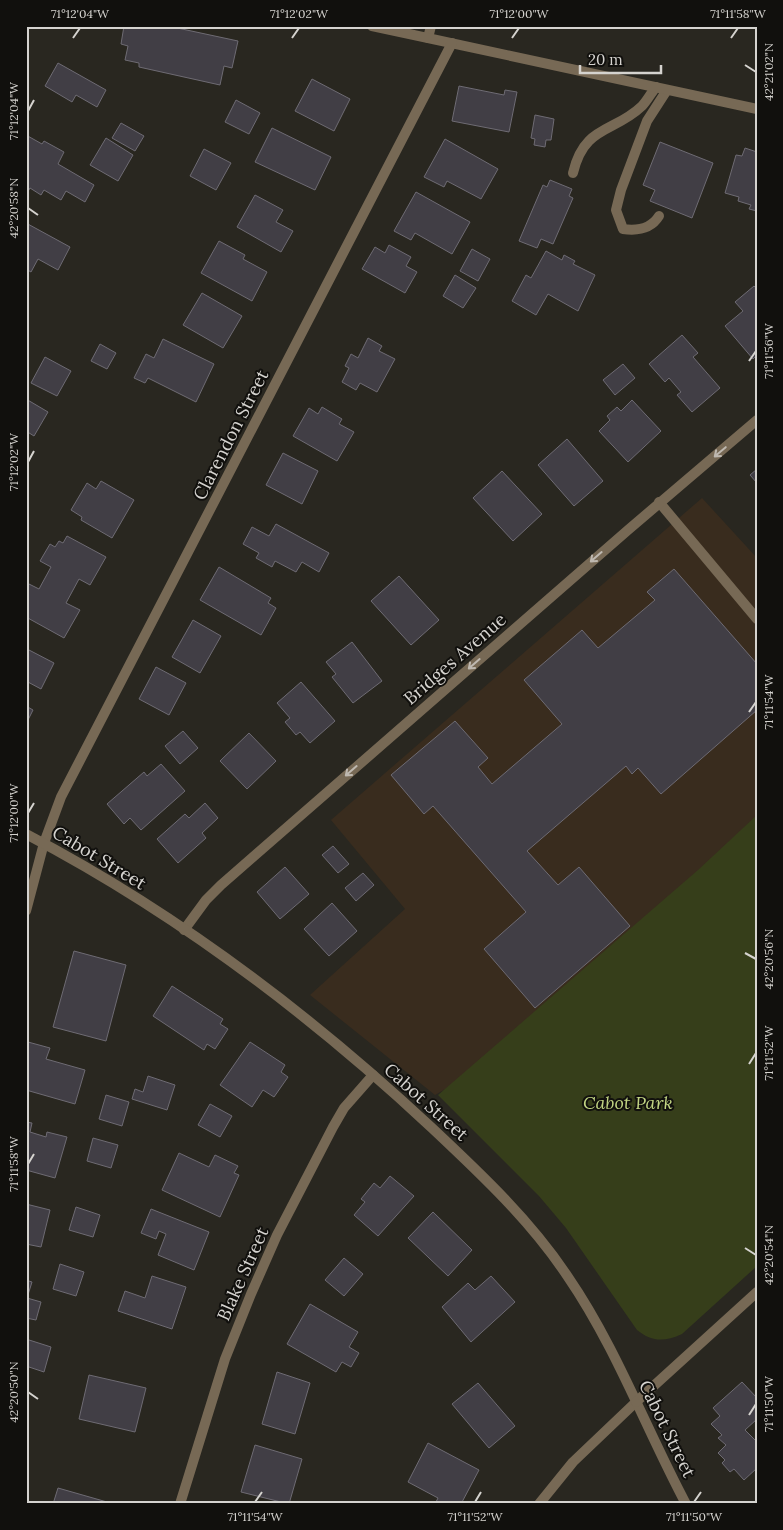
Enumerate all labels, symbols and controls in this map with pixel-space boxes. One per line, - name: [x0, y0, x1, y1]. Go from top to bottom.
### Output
- text: 71°12'04"W: [51, 6, 110, 21]
- text: 71°12'02"W: [270, 6, 329, 21]
- text: 71°12'00"W: [489, 6, 550, 21]
- text: 71°11'58"W: [710, 6, 767, 21]
- scale bar: [580, 42, 662, 74]
- text: 42°21'02"N: [761, 43, 776, 101]
- text: 20 m: [588, 50, 623, 69]
- text: 71°12'04"W: [6, 81, 21, 140]
- text: 42°20'58"N: [6, 178, 21, 238]
- text: 71°11'56"W: [761, 322, 776, 379]
- street label: Clarendon Street: [188, 366, 273, 504]
- text: 71°12'02"W: [6, 432, 21, 491]
- one-way arrow: [713, 446, 726, 457]
- one-way arrow: [590, 552, 603, 563]
- street label: Bridges Avenue: [399, 608, 511, 709]
- one-way arrow: [467, 658, 480, 670]
- text: 71°11'54"W: [761, 673, 776, 729]
- one-way arrow: [345, 765, 358, 777]
- text: 71°12'00"W: [6, 782, 21, 843]
- street label: Cabot Street: [48, 821, 150, 895]
- text: 42°20'56"N: [761, 929, 776, 989]
- text: 71°11'52"W: [761, 1024, 776, 1081]
- street label: Cabot Street: [379, 1058, 473, 1146]
- park label: Cabot Park: [583, 1091, 673, 1114]
- text: 71°11'58"W: [6, 1135, 21, 1192]
- street label: Blake Street: [212, 1223, 273, 1324]
- text: 42°20'54"N: [761, 1225, 776, 1285]
- text: 42°20'50"N: [6, 1361, 21, 1423]
- text: 71°11'50"W: [761, 1375, 776, 1432]
- street label: Cabot Street: [634, 1376, 701, 1481]
- text: 71°11'54"W: [228, 1509, 284, 1524]
- text: 71°11'52"W: [447, 1509, 504, 1524]
- text: 71°11'50"W: [666, 1509, 723, 1524]

